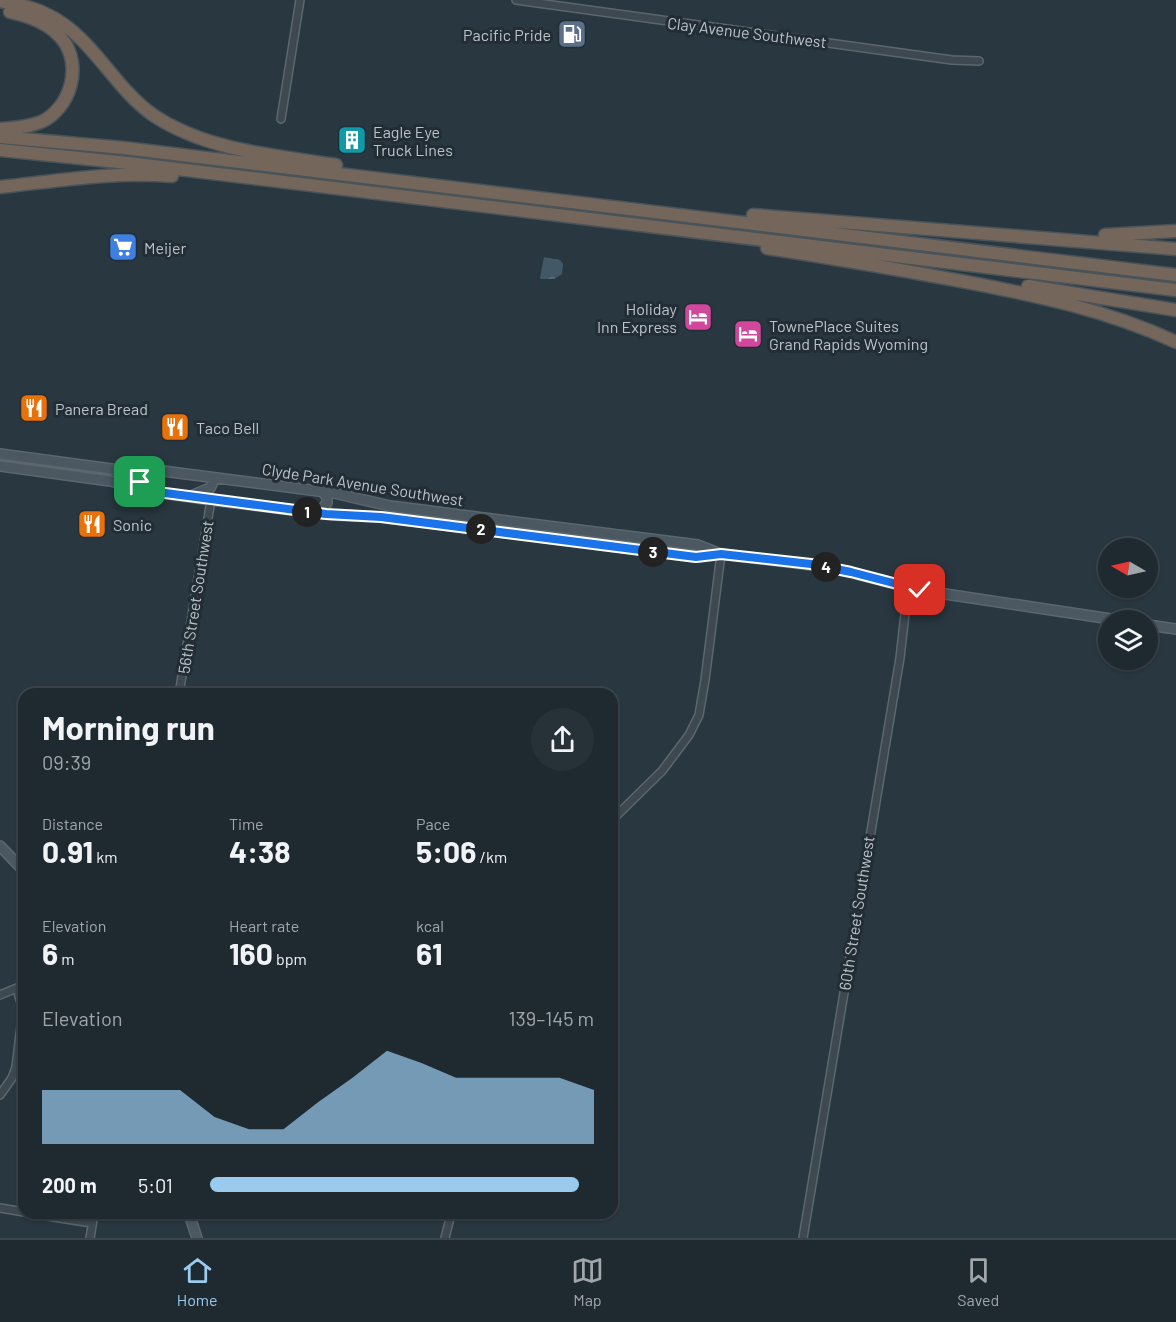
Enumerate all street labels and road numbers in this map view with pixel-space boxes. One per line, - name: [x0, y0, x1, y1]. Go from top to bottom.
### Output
- street label: Clay Avenue Southwest: [666, 13, 828, 51]
- street label: Clyde Park Avenue Southwest: [261, 459, 465, 509]
- street label: 56th Street Southwest: [173, 519, 217, 675]
- street label: 60th Street Southwest: [834, 835, 878, 991]

